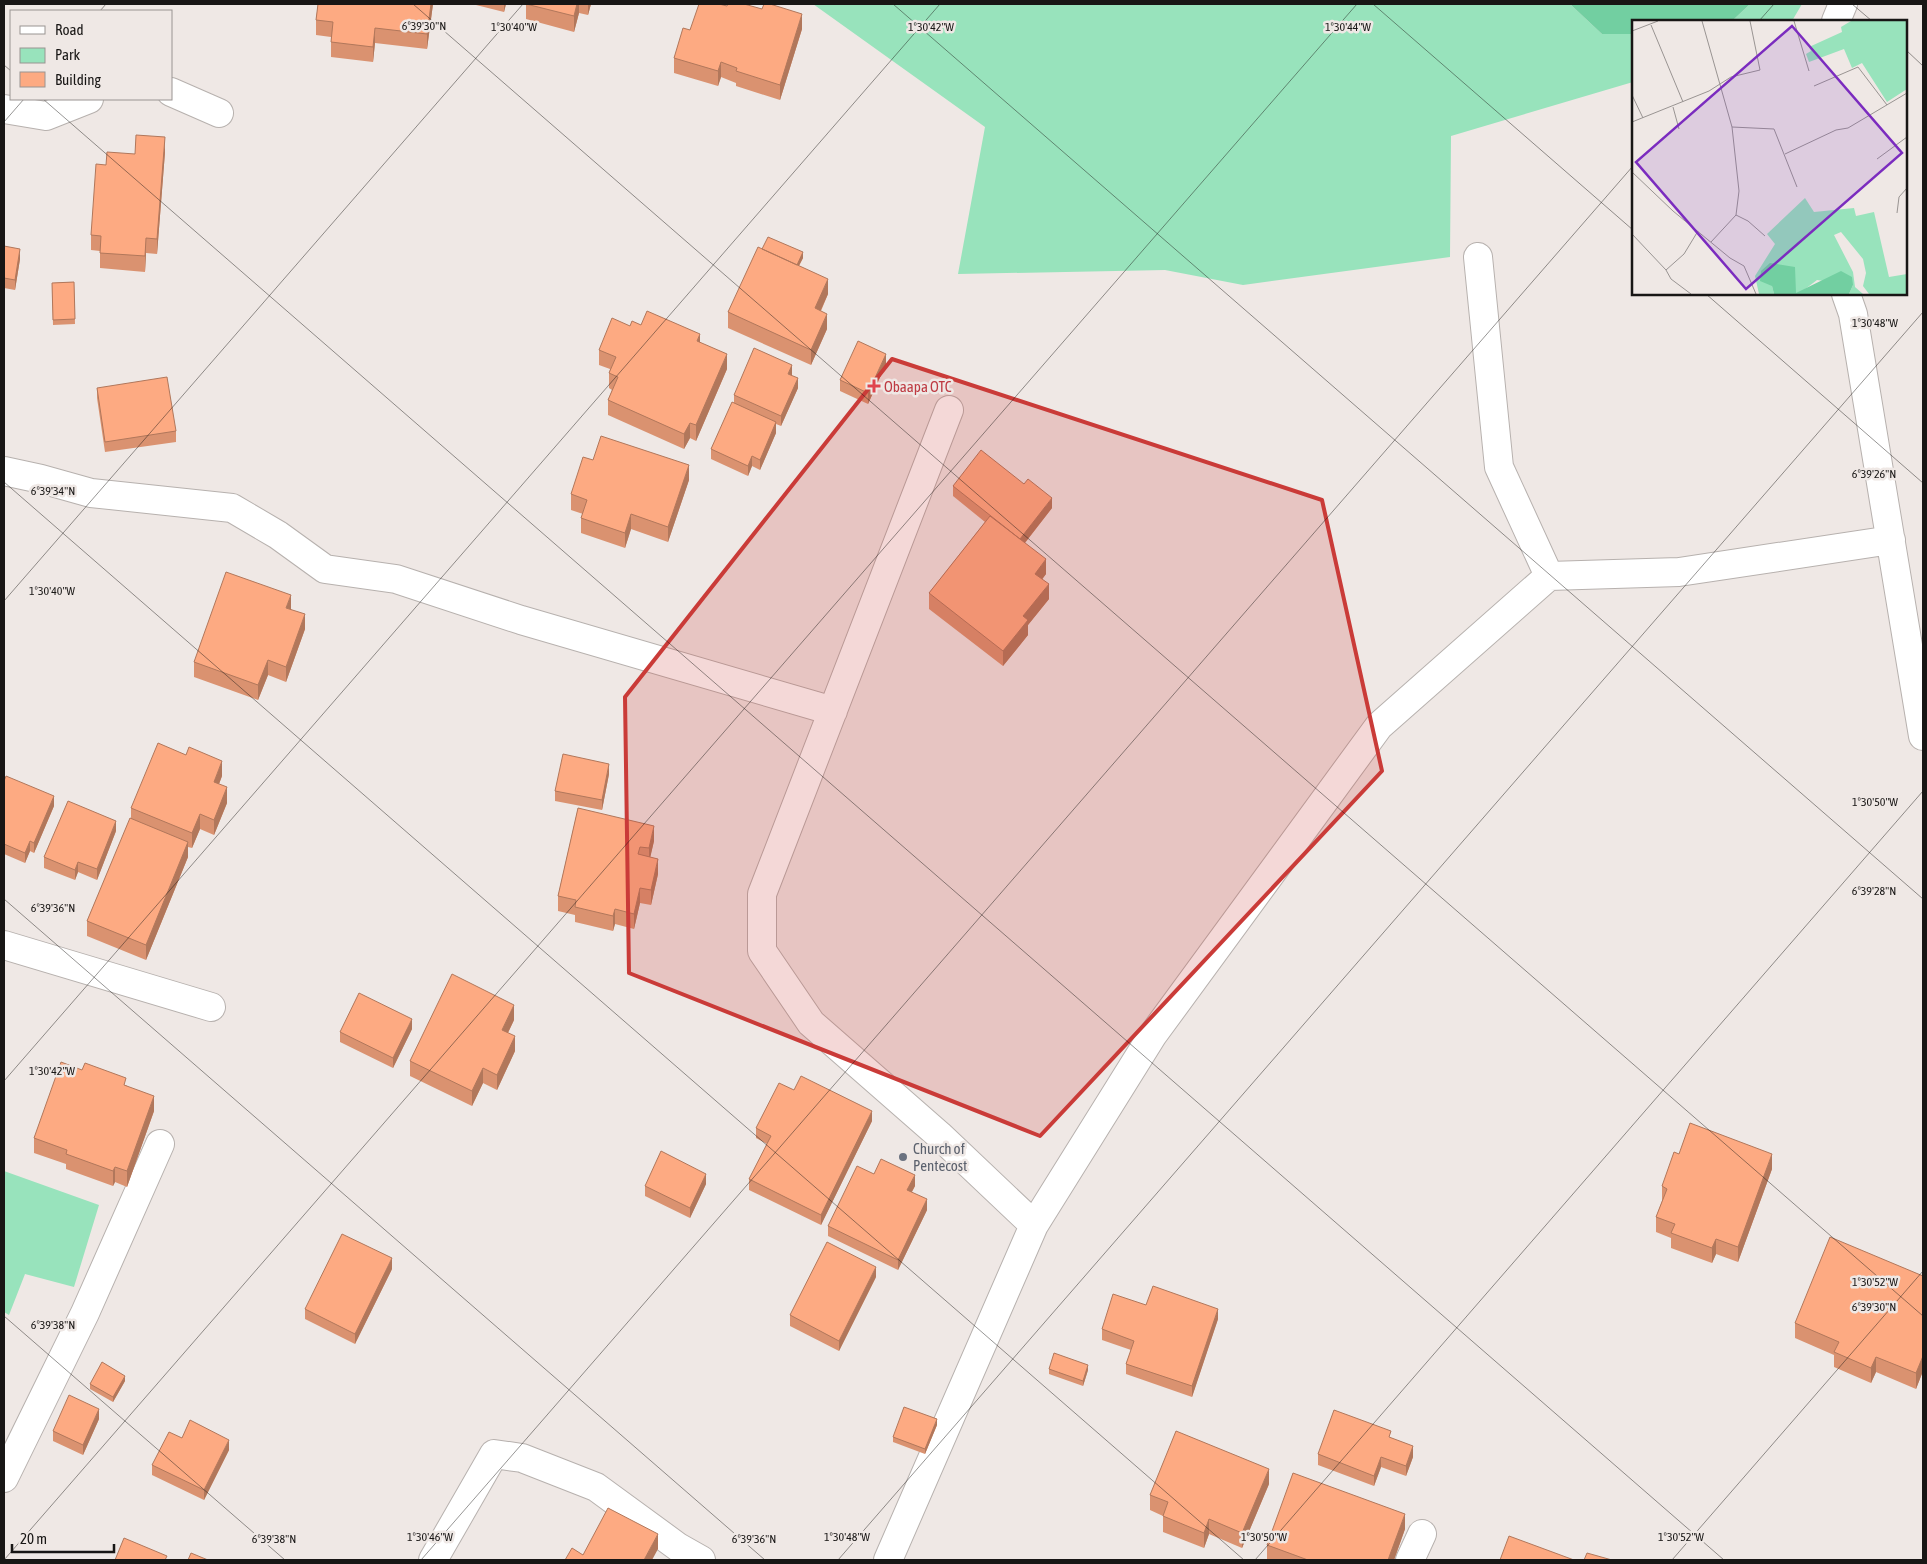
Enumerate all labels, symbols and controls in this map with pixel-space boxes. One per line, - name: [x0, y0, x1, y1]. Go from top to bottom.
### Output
- legend: [10, 10, 172, 100]
- text: 6°39'30"N: [402, 19, 446, 33]
- text: 1°30'40"W: [491, 20, 537, 34]
- text: 1°30'42"W: [908, 20, 954, 34]
- text: 1°30'44"W: [1325, 20, 1371, 34]
- inset map: [1632, 20, 1907, 295]
- text: Road: [55, 21, 84, 38]
- text: Park: [55, 46, 80, 63]
- text: Building: [55, 71, 101, 88]
- text: 1°30'48"W: [1852, 316, 1898, 330]
- place label: Obaapa OTC: [884, 378, 952, 395]
- marker: Obaapa OTC: [868, 380, 880, 392]
- text: 6°39'26"N: [1852, 467, 1896, 481]
- text: 6°39'34"N: [31, 484, 75, 498]
- text: 1°30'40"W: [29, 584, 75, 598]
- text: 1°30'50"W: [1852, 795, 1898, 809]
- text: 6°39'28"N: [1852, 884, 1896, 898]
- text: 6°39'36"N: [31, 901, 75, 915]
- text: 1°30'42"W: [29, 1064, 75, 1078]
- place label: Church of Pentecost: [913, 1140, 967, 1174]
- marker: Church of Pentecost: [897, 1151, 909, 1163]
- text: 1°30'52"W: [1852, 1275, 1898, 1289]
- text: 6°39'30"N: [1852, 1300, 1896, 1314]
- text: 6°39'38"N: [31, 1318, 75, 1332]
- scale bar: [12, 1522, 115, 1554]
- text: 20 m: [20, 1530, 47, 1547]
- text: 1°30'46"W: [407, 1530, 453, 1544]
- text: 1°30'48"W: [824, 1530, 870, 1544]
- text: 1°30'50"W: [1241, 1530, 1287, 1544]
- text: 1°30'52"W: [1658, 1530, 1704, 1544]
- text: 6°39'38"N: [252, 1532, 296, 1546]
- text: 6°39'36"N: [732, 1532, 776, 1546]

